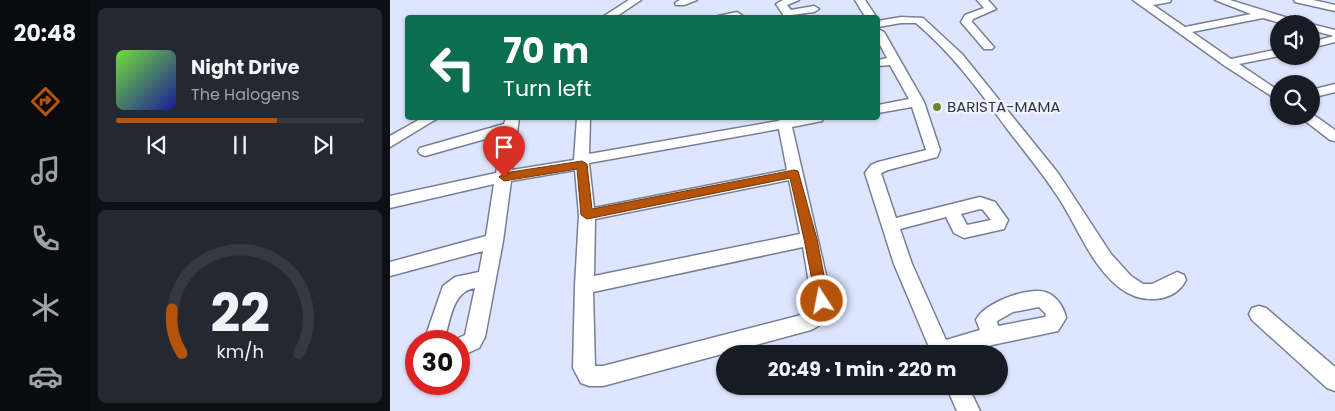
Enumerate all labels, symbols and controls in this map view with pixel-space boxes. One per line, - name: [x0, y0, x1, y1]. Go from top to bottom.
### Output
- map controls: [1270, 15, 1320, 125]
- button: sound: [1270, 15, 1320, 65]
- text: 20:48: [14, 18, 76, 49]
- text: 70 m: [503, 26, 589, 75]
- icon: left: [420, 35, 485, 100]
- text: Night Drive: [191, 54, 300, 81]
- text: Turn left: [503, 73, 591, 104]
- button: search: [1270, 75, 1320, 125]
- text: The Halogens: [191, 83, 299, 106]
- icon: directions: [28, 84, 63, 119]
- place label: BARISTA-MAMA: [947, 96, 1060, 117]
- marker: BARISTA-MAMA: [931, 101, 943, 113]
- pin: [483, 126, 525, 177]
- icon: previous: [143, 131, 171, 159]
- icon: pause: [226, 131, 254, 159]
- icon: next: [309, 131, 337, 159]
- icon: arrive: [490, 133, 518, 161]
- icon: music: [28, 153, 63, 188]
- icon: phone: [28, 221, 63, 256]
- position arrow: [795, 274, 847, 326]
- text: 22: [210, 277, 270, 350]
- icon: climate: [28, 290, 63, 325]
- speed limit sign: 30: [405, 330, 470, 395]
- text: km/h: [216, 339, 264, 364]
- text: 20:49 · 1 min · 220 m: [768, 356, 956, 383]
- icon: car: [28, 359, 63, 394]

